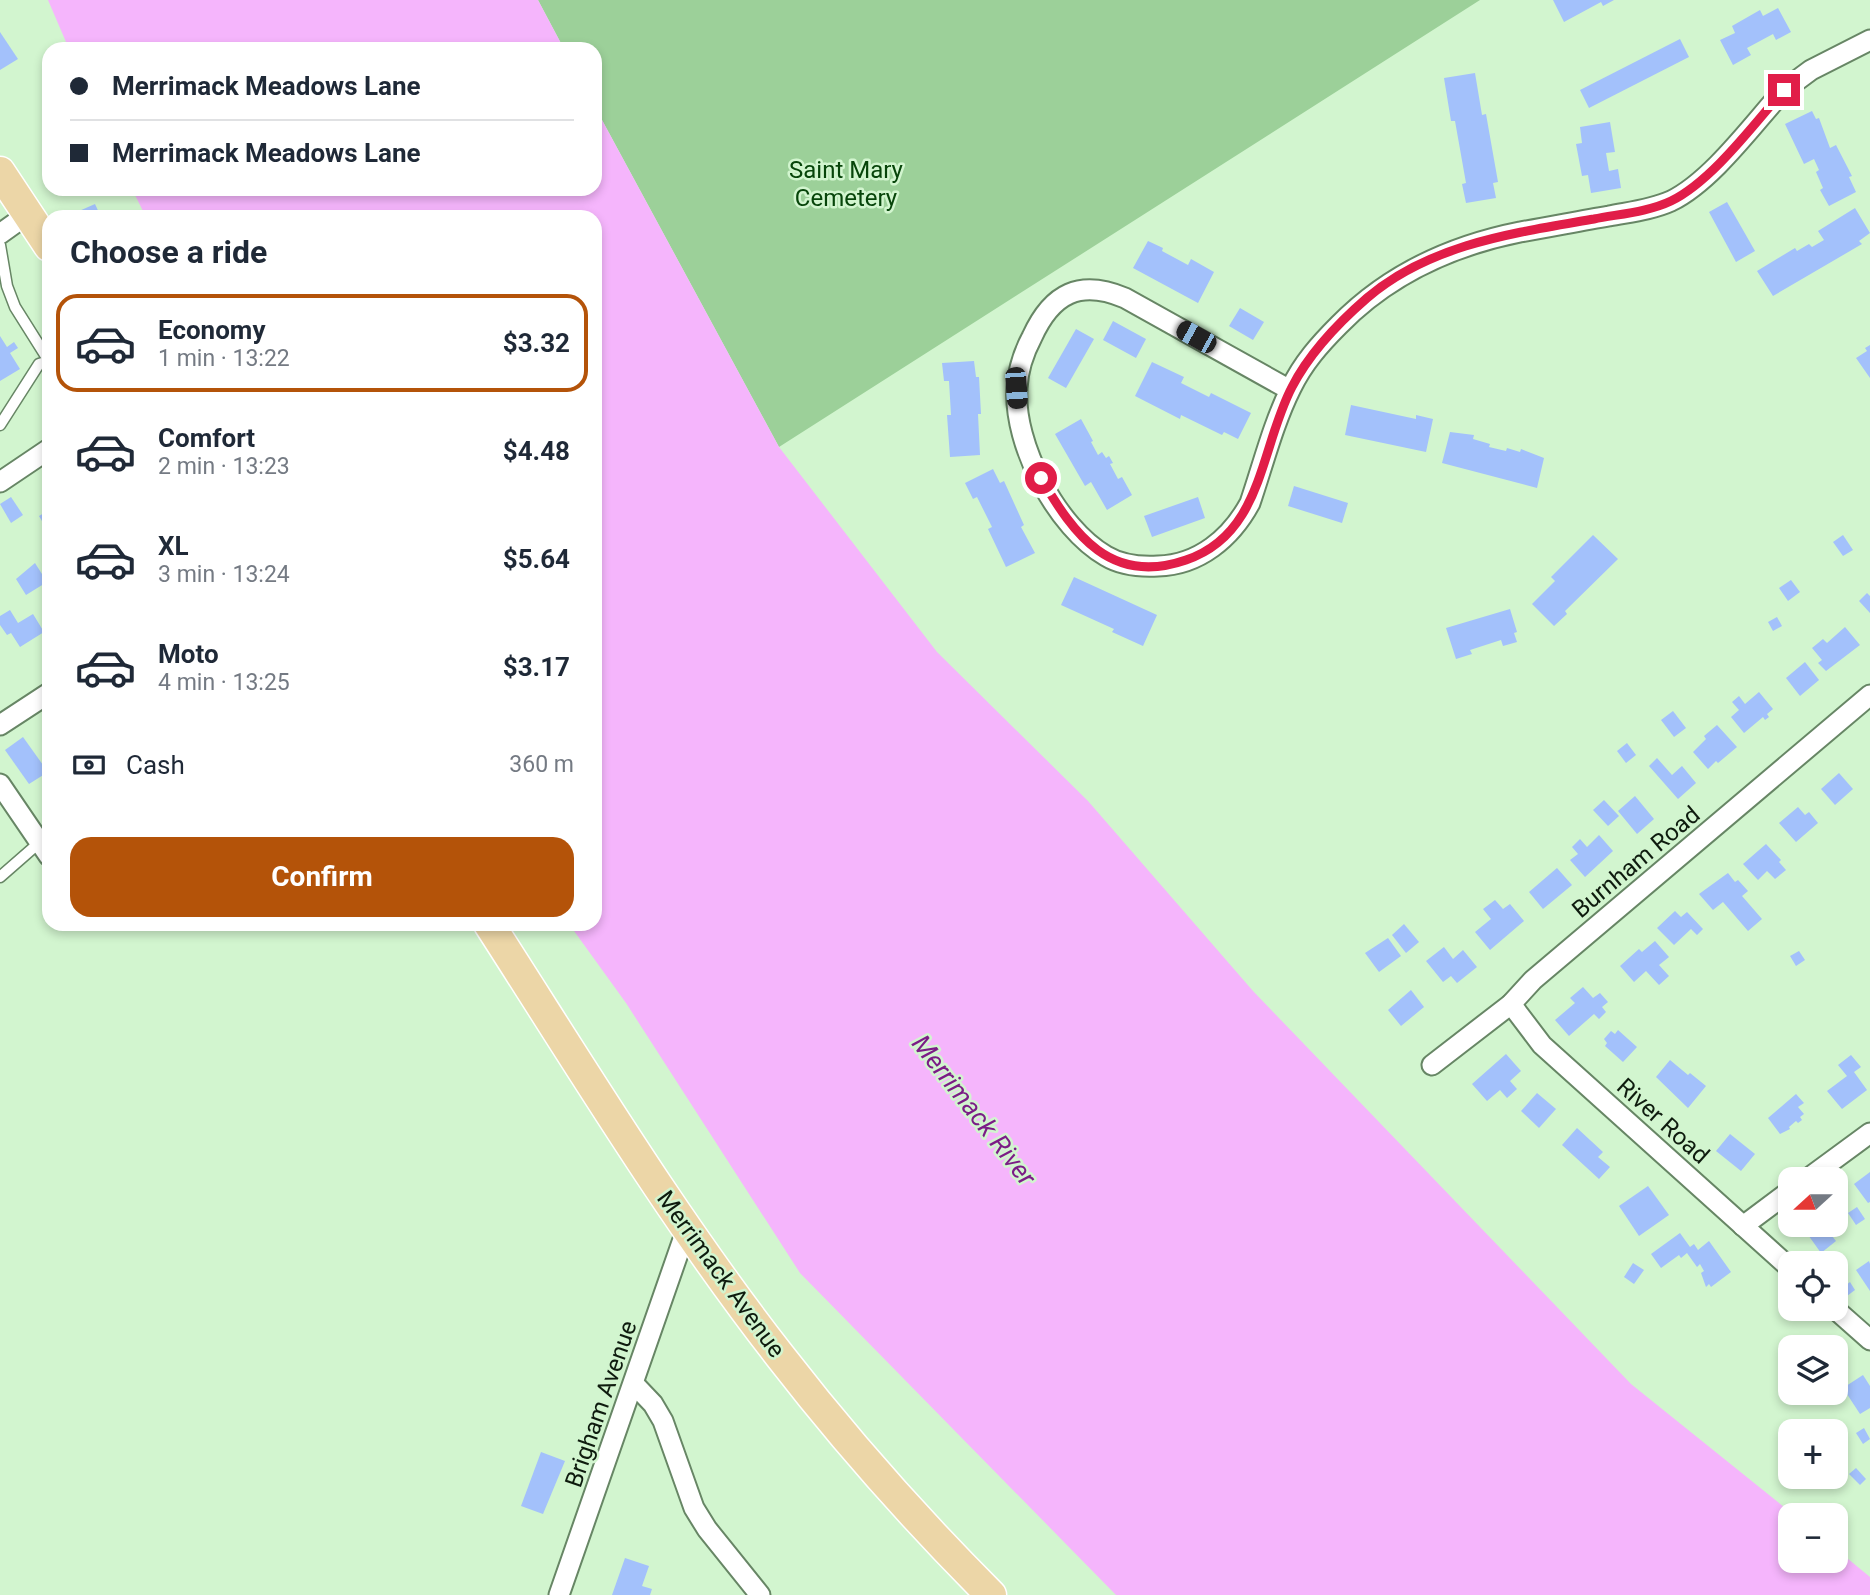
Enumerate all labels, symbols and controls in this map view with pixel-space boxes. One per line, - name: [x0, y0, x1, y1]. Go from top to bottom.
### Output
- text: Merrimack Meadows Lane: [112, 71, 421, 101]
- route end: [1768, 74, 1800, 106]
- text: Merrimack Meadows Lane: [112, 138, 421, 168]
- park label: Saint Mary Cemetery: [789, 156, 904, 212]
- text: Choose a ride: [70, 233, 267, 271]
- icon: car: [74, 312, 137, 375]
- text: Economy: [158, 315, 265, 345]
- car: [1173, 318, 1220, 356]
- text: $3.32: [503, 328, 570, 358]
- text: 1 min · 13:22: [158, 345, 290, 372]
- car: [1005, 366, 1028, 410]
- icon: car: [74, 420, 137, 483]
- text: Comfort: [158, 423, 255, 453]
- text: $4.48: [503, 436, 570, 466]
- text: 2 min · 13:23: [158, 453, 290, 480]
- route start: [1025, 462, 1057, 494]
- icon: car: [74, 528, 137, 591]
- text: XL: [158, 531, 189, 561]
- text: $5.64: [503, 544, 570, 574]
- text: 3 min · 13:24: [158, 561, 290, 588]
- icon: car: [74, 636, 137, 699]
- text: Moto: [158, 639, 219, 669]
- text: $3.17: [503, 652, 570, 682]
- text: 4 min · 13:25: [158, 669, 290, 696]
- icon: cash: [70, 746, 108, 784]
- text: Cash: [126, 750, 185, 780]
- text: 360 m: [509, 751, 574, 778]
- street label: Burnham Road: [1567, 801, 1705, 923]
- button: Confirm: [70, 837, 574, 917]
- water label: Merrimack River: [906, 1029, 1043, 1192]
- street label: River Road: [1611, 1072, 1715, 1170]
- north arrow: [1778, 1167, 1848, 1237]
- map controls: [1778, 1167, 1848, 1573]
- street label: Merrimack Avenue: [651, 1185, 791, 1363]
- button: locate: [1778, 1251, 1848, 1321]
- street label: Brigham Avenue: [559, 1317, 643, 1491]
- button: layers: [1778, 1335, 1848, 1405]
- button: +: [1778, 1419, 1848, 1489]
- button: −: [1778, 1503, 1848, 1573]

